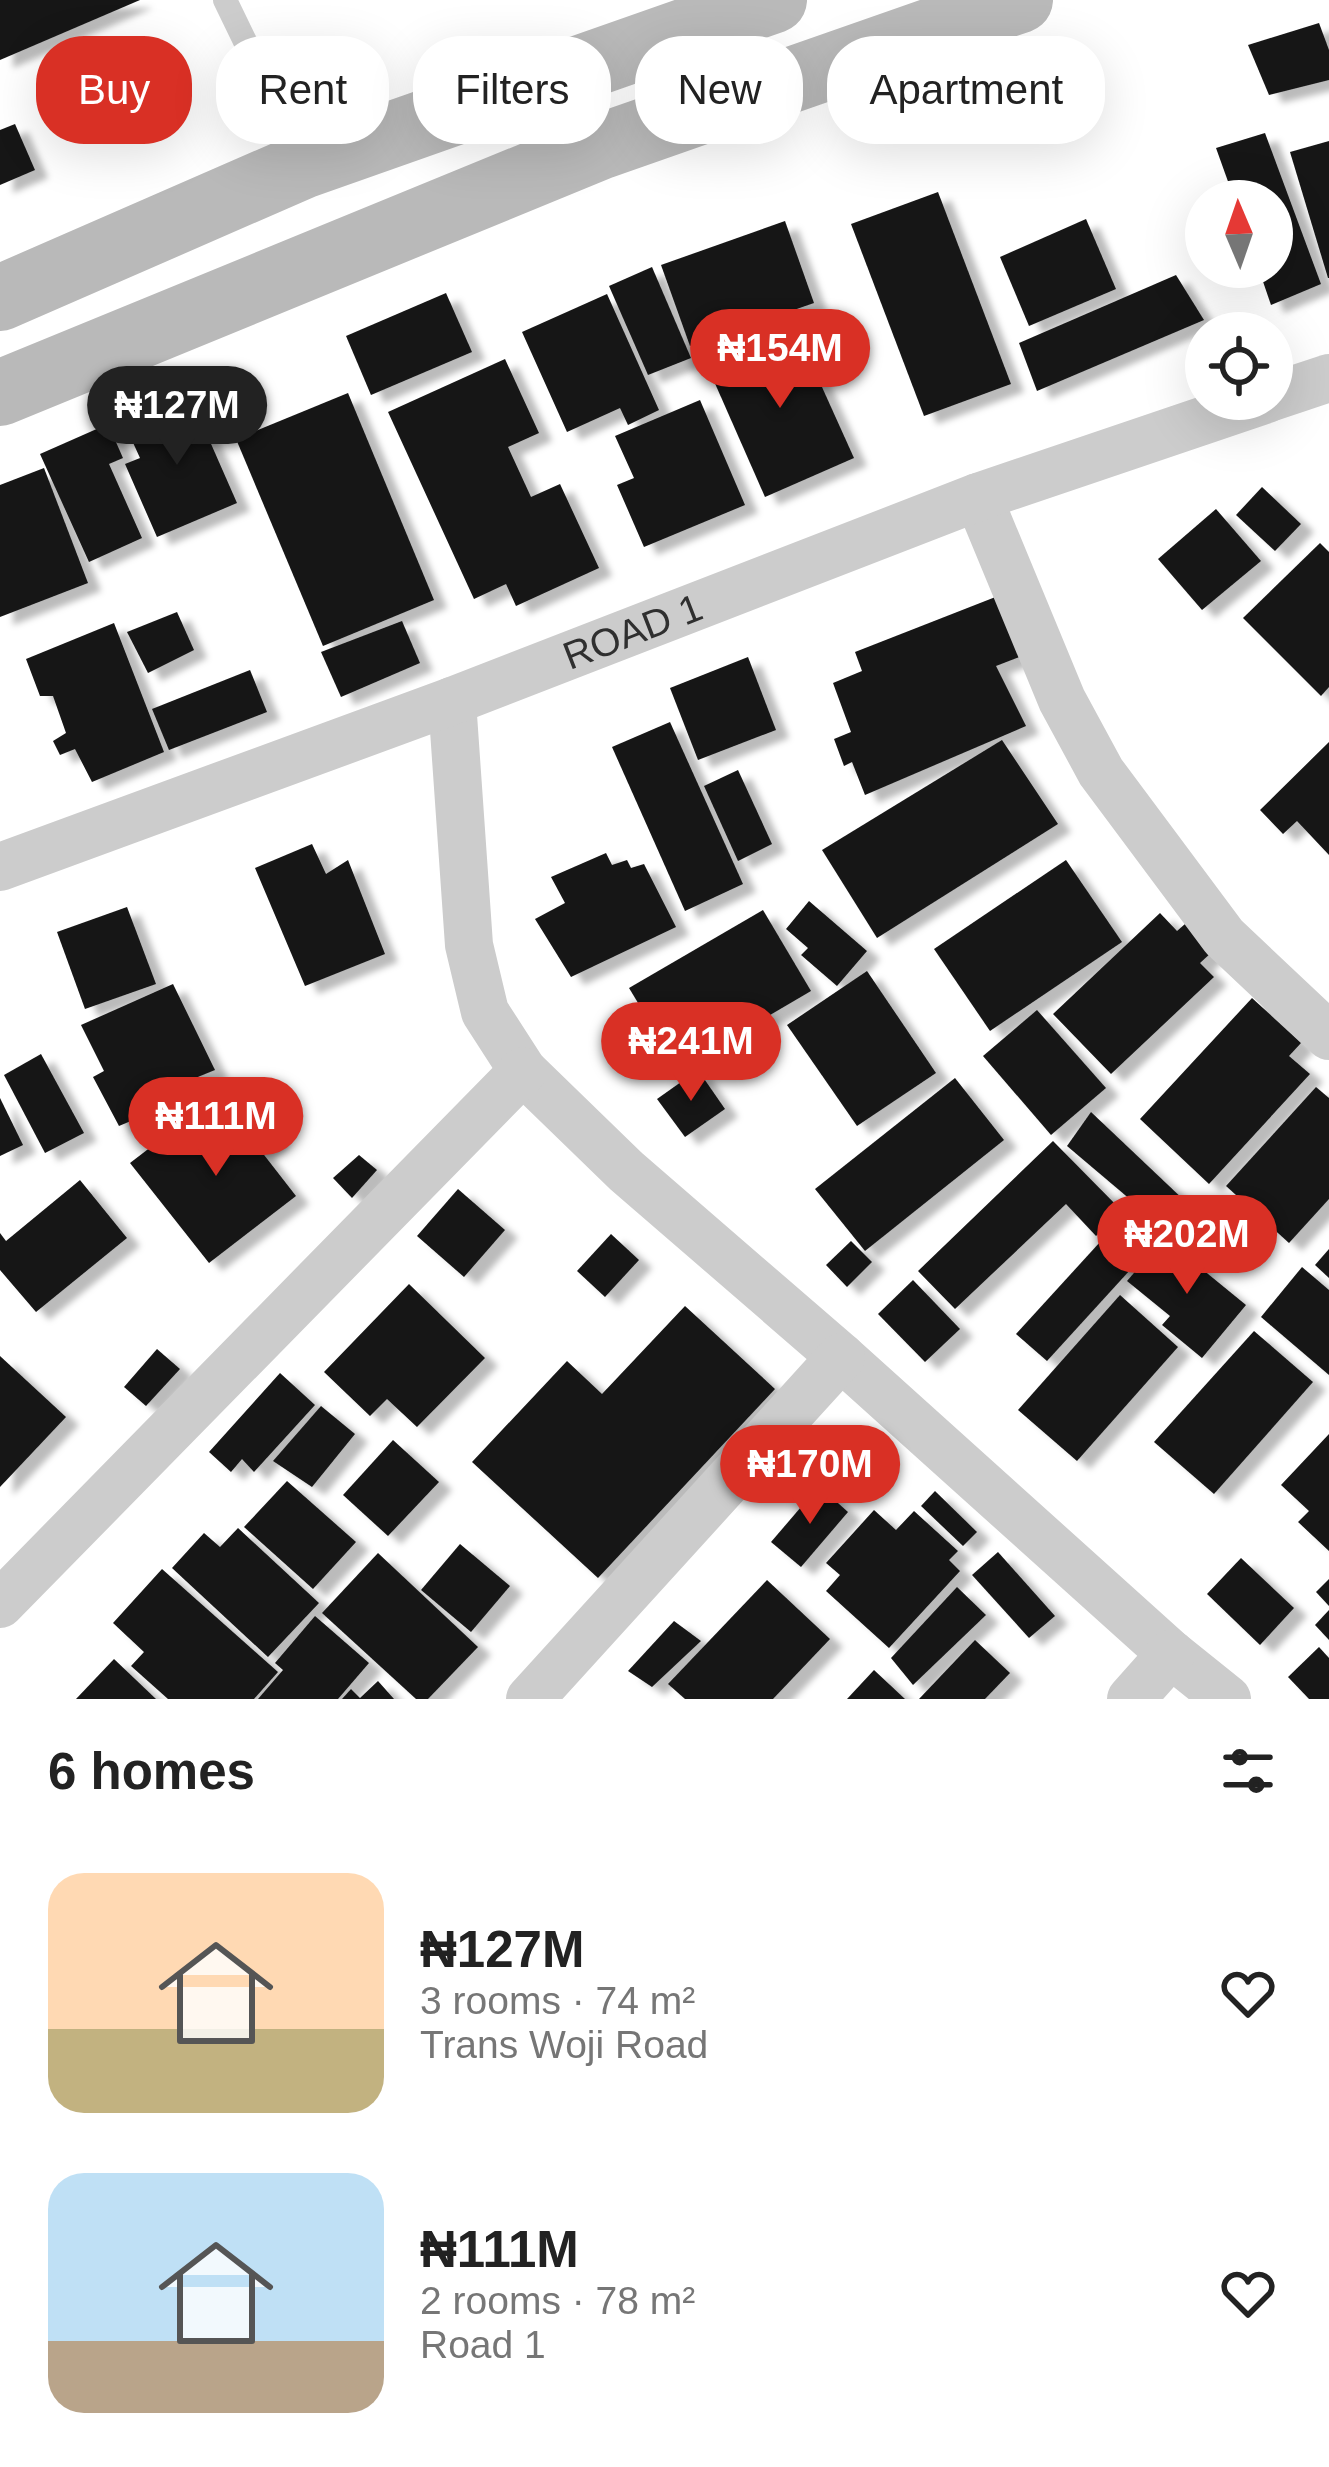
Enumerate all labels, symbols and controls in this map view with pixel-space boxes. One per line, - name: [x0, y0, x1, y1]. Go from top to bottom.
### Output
- chip: Buy: [36, 36, 192, 144]
- chip: Rent: [216, 36, 389, 144]
- chip: Filters: [413, 36, 611, 144]
- chip: New: [635, 36, 803, 144]
- chip: Apartment: [827, 36, 1105, 144]
- north arrow: [1185, 180, 1293, 288]
- map controls: [1185, 180, 1293, 420]
- pin: ₦154M: [696, 309, 864, 411]
- button: locate: [1185, 312, 1293, 420]
- text: ₦154M: [717, 326, 843, 369]
- pin: ₦127M: [93, 366, 261, 468]
- text: ₦127M: [114, 383, 240, 426]
- street label: ROAD 1: [557, 585, 708, 677]
- pin: ₦241M: [607, 1002, 775, 1104]
- text: ₦241M: [628, 1019, 754, 1062]
- pin: ₦111M: [132, 1077, 300, 1179]
- text: ₦111M: [155, 1094, 277, 1137]
- pin: ₦202M: [1103, 1195, 1271, 1297]
- text: ₦202M: [1124, 1212, 1250, 1255]
- pin: ₦170M: [726, 1425, 894, 1527]
- text: ₦170M: [747, 1442, 873, 1485]
- icon: filters: [1215, 1738, 1281, 1804]
- text: 6 homes: [48, 1743, 255, 1800]
- icon: home: [144, 1921, 288, 2065]
- text: ₦127M: [420, 1921, 584, 1978]
- icon: heart: [1215, 1960, 1281, 2026]
- text: 3 rooms · 74 m²: [420, 1979, 695, 2022]
- text: Trans Woji Road: [420, 2023, 708, 2066]
- icon: home: [144, 2221, 288, 2365]
- text: ₦111M: [420, 2221, 579, 2278]
- icon: heart: [1215, 2260, 1281, 2326]
- text: 2 rooms · 78 m²: [420, 2279, 695, 2322]
- text: Road 1: [420, 2323, 546, 2366]

